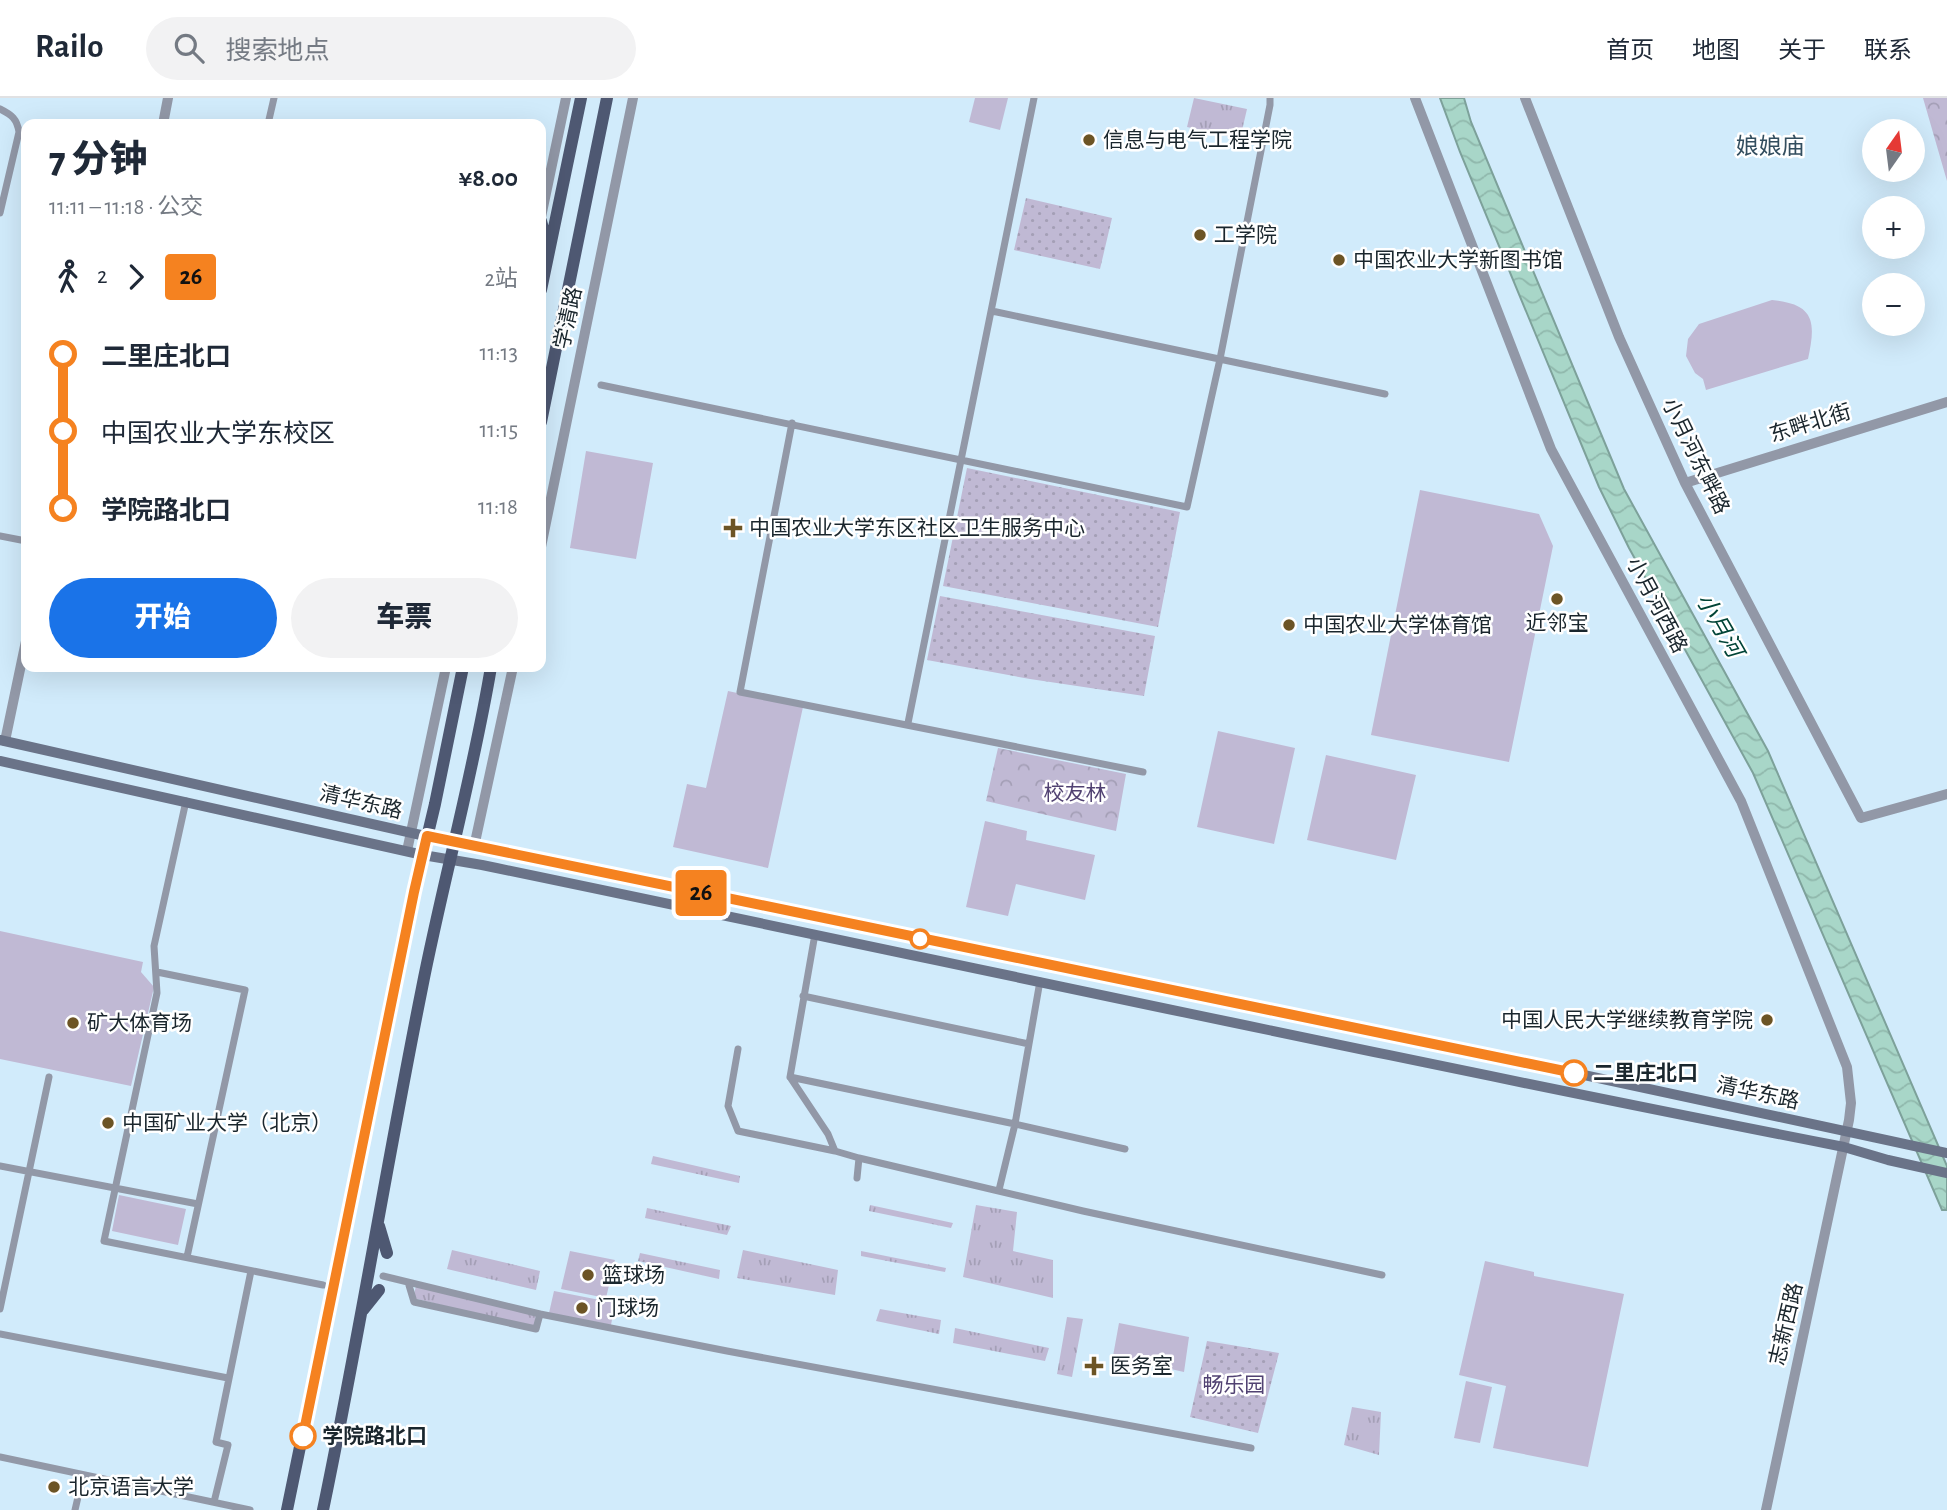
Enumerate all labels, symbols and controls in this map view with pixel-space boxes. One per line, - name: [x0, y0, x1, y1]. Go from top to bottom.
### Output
- search box: [146, 17, 636, 80]
- icon: search: [170, 29, 208, 67]
- text: Railo: [35, 31, 104, 64]
- text: 搜索地点: [226, 38, 330, 64]
- text: 首页: [1606, 39, 1654, 63]
- text: 地图: [1692, 39, 1740, 63]
- text: 关于: [1778, 39, 1826, 63]
- text: 联系: [1864, 39, 1912, 63]
- north arrow: [1862, 119, 1925, 182]
- map controls: [1862, 119, 1925, 336]
- place label: 信息与电气工程学院: [1103, 128, 1292, 151]
- marker: 信息与电气工程学院: [1081, 132, 1097, 148]
- district label: 娘娘庙: [1736, 134, 1805, 159]
- text: 7 分钟: [49, 142, 147, 180]
- text: ¥8.00: [458, 165, 518, 191]
- text: 11:11 – 11:18 · 公交: [49, 196, 203, 219]
- button: +: [1862, 196, 1925, 259]
- place label: 工学院: [1214, 224, 1277, 246]
- marker: 工学院: [1192, 227, 1208, 243]
- place label: 中国农业大学新图书馆: [1353, 249, 1563, 271]
- marker: 中国农业大学新图书馆: [1331, 252, 1347, 268]
- icon: walk: [49, 258, 87, 296]
- icon: forward: [117, 258, 155, 296]
- text: 2: [97, 265, 107, 288]
- text: 26: [179, 265, 202, 289]
- text: 2站: [485, 268, 518, 291]
- button: −: [1862, 273, 1925, 336]
- street label: 学清路: [551, 285, 585, 351]
- text: 11:13: [480, 342, 518, 365]
- text: 二里庄北口: [101, 344, 231, 370]
- street label: 小月河东畔路: [1658, 395, 1734, 517]
- street label: 东畔北街: [1767, 400, 1853, 446]
- text: 11:15: [479, 419, 518, 442]
- text: 中国农业大学东校区: [101, 421, 335, 447]
- text: 11:18: [478, 496, 518, 519]
- text: 学院路北口: [101, 498, 231, 524]
- place label: 中国农业大学东区社区卫生服务中心: [749, 517, 1085, 539]
- marker: 中国农业大学东区社区卫生服务中心: [723, 518, 743, 538]
- street label: 小月河西路: [1623, 553, 1691, 657]
- button: 开始: [49, 578, 277, 658]
- button: 车票: [291, 578, 518, 658]
- water label: 小月河: [1691, 590, 1749, 665]
- marker: 近邻宝: [1549, 591, 1565, 607]
- place label: 近邻宝: [1526, 612, 1589, 634]
- place label: 中国农业大学体育馆: [1303, 614, 1492, 636]
- marker: 中国农业大学体育馆: [1281, 617, 1297, 633]
- street label: 清华东路: [318, 782, 404, 822]
- park label: 校友林: [1044, 782, 1107, 804]
- line badge: 26: [670, 870, 732, 916]
- text: 26: [690, 881, 712, 905]
- unlabelled marker: [910, 929, 930, 949]
- place label: 中国人民大学继续教育学院: [1501, 1009, 1753, 1031]
- place label: 矿大体育场: [87, 1012, 192, 1034]
- marker: 中国人民大学继续教育学院: [1759, 1012, 1775, 1028]
- marker: 矿大体育场: [65, 1015, 81, 1031]
- marker: 二里庄北口: [1561, 1060, 1587, 1086]
- place label: 二里庄北口: [1593, 1061, 1698, 1084]
- street label: 清华东路: [1715, 1074, 1801, 1112]
- place label: 中国矿业大学（北京）: [122, 1112, 332, 1134]
- marker: 中国矿业大学（北京）: [100, 1115, 116, 1131]
- place label: 篮球场: [602, 1264, 665, 1286]
- marker: 篮球场: [580, 1267, 596, 1283]
- street label: 志新西路: [1766, 1281, 1806, 1367]
- place label: 门球场: [596, 1297, 659, 1319]
- marker: 门球场: [574, 1300, 590, 1316]
- place label: 医务室: [1110, 1354, 1173, 1377]
- marker: 医务室: [1084, 1356, 1104, 1376]
- park label: 畅乐园: [1203, 1374, 1266, 1396]
- marker: 学院路北口: [290, 1423, 316, 1449]
- place label: 学院路北口: [322, 1425, 427, 1447]
- place label: 北京语言大学: [68, 1476, 194, 1498]
- marker: 北京语言大学: [46, 1479, 62, 1495]

